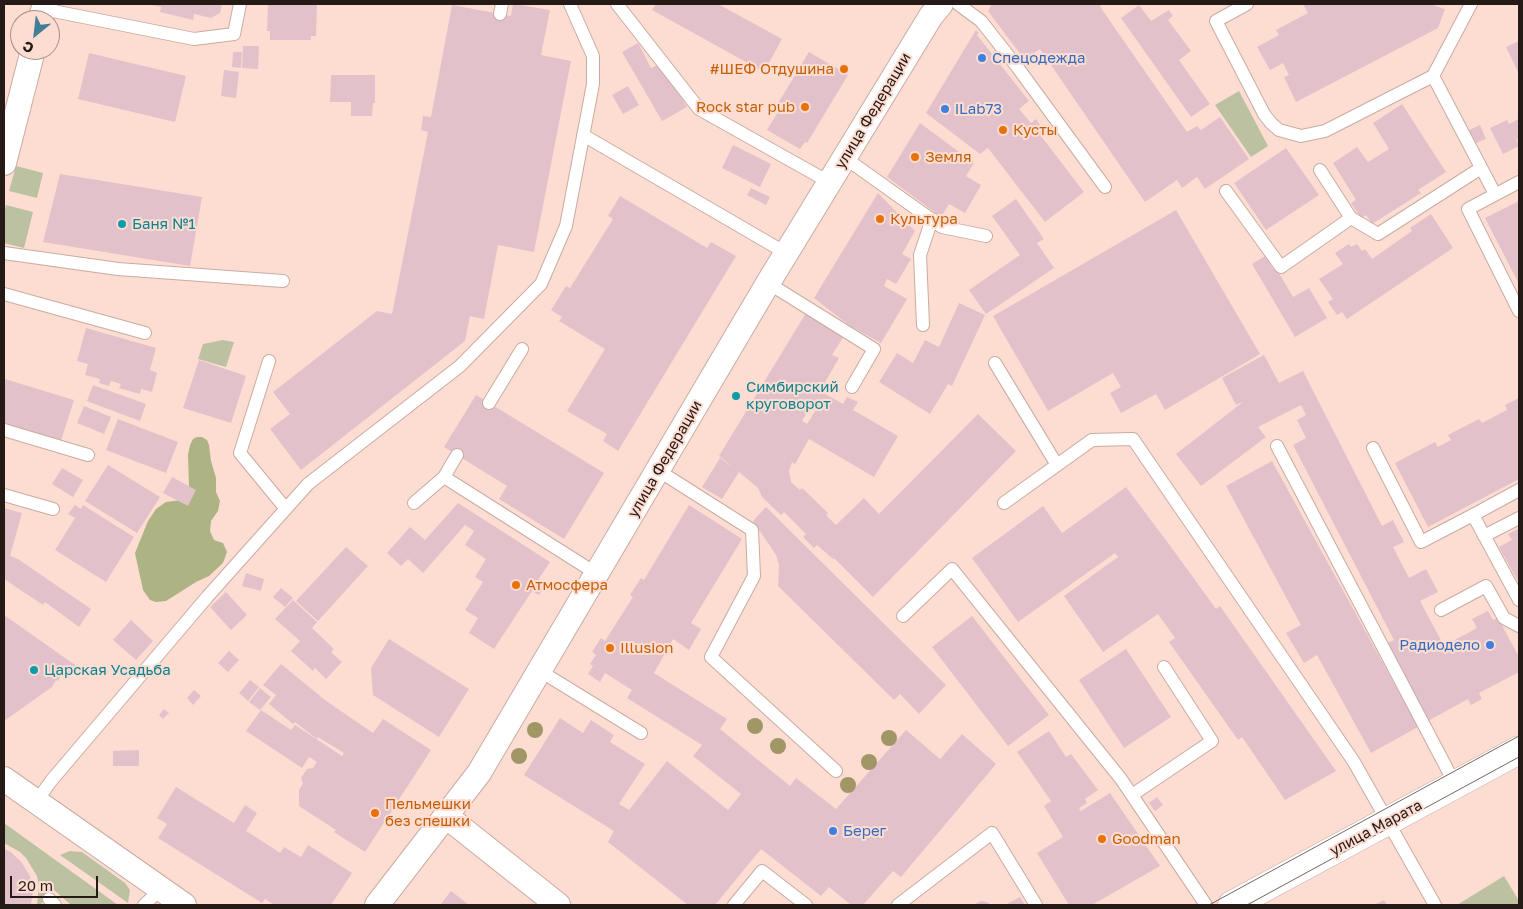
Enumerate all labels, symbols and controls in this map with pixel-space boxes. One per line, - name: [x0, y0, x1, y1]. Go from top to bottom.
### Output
- north arrow: [10, 10, 60, 60]
- text: С: [20, 38, 36, 58]
- place label: Спецодежда: [992, 49, 1085, 67]
- street label: улица Федерации: [831, 50, 915, 172]
- marker: Спецодежда: [976, 52, 988, 64]
- place label: #ШЕФ Отдушина: [709, 60, 834, 78]
- marker: #ШЕФ Отдушина: [838, 63, 850, 75]
- place label: Rock star pub: [696, 98, 795, 116]
- place label: iLab73: [955, 100, 1002, 118]
- marker: Rock star pub: [799, 101, 811, 113]
- marker: iLab73: [939, 103, 951, 115]
- place label: Кусты: [1013, 121, 1057, 139]
- marker: Кусты: [997, 124, 1009, 136]
- place label: Земля: [925, 148, 971, 166]
- marker: Земля: [909, 151, 921, 163]
- place label: Культура: [890, 210, 958, 228]
- marker: Культура: [874, 213, 886, 225]
- place label: Баня №1: [132, 215, 196, 233]
- marker: Баня №1: [116, 218, 128, 230]
- place label: Симбирский круговорот: [746, 378, 839, 413]
- marker: Симбирский круговорот: [730, 390, 742, 402]
- street label: улица Федерации: [624, 397, 706, 521]
- place label: Атмосфера: [526, 576, 608, 594]
- marker: Атмосфера: [510, 579, 522, 591]
- place label: Радиодело: [1399, 636, 1480, 654]
- place label: Illusion: [620, 639, 674, 657]
- marker: Радиодело: [1484, 639, 1496, 651]
- marker: Illusion: [604, 642, 616, 654]
- place label: Царская Усадьба: [44, 661, 171, 679]
- marker: Царская Усадьба: [28, 664, 40, 676]
- place label: Пельмешки без спешки: [385, 795, 471, 830]
- street label: улица Марата: [1327, 796, 1425, 860]
- marker: Пельмешки без спешки: [369, 807, 381, 819]
- place label: Берег: [843, 822, 886, 840]
- marker: Берег: [827, 825, 839, 837]
- place label: Goodman: [1112, 830, 1181, 848]
- marker: Goodman: [1096, 833, 1108, 845]
- scale bar: [12, 866, 100, 898]
- text: 20 m: [18, 876, 53, 894]

